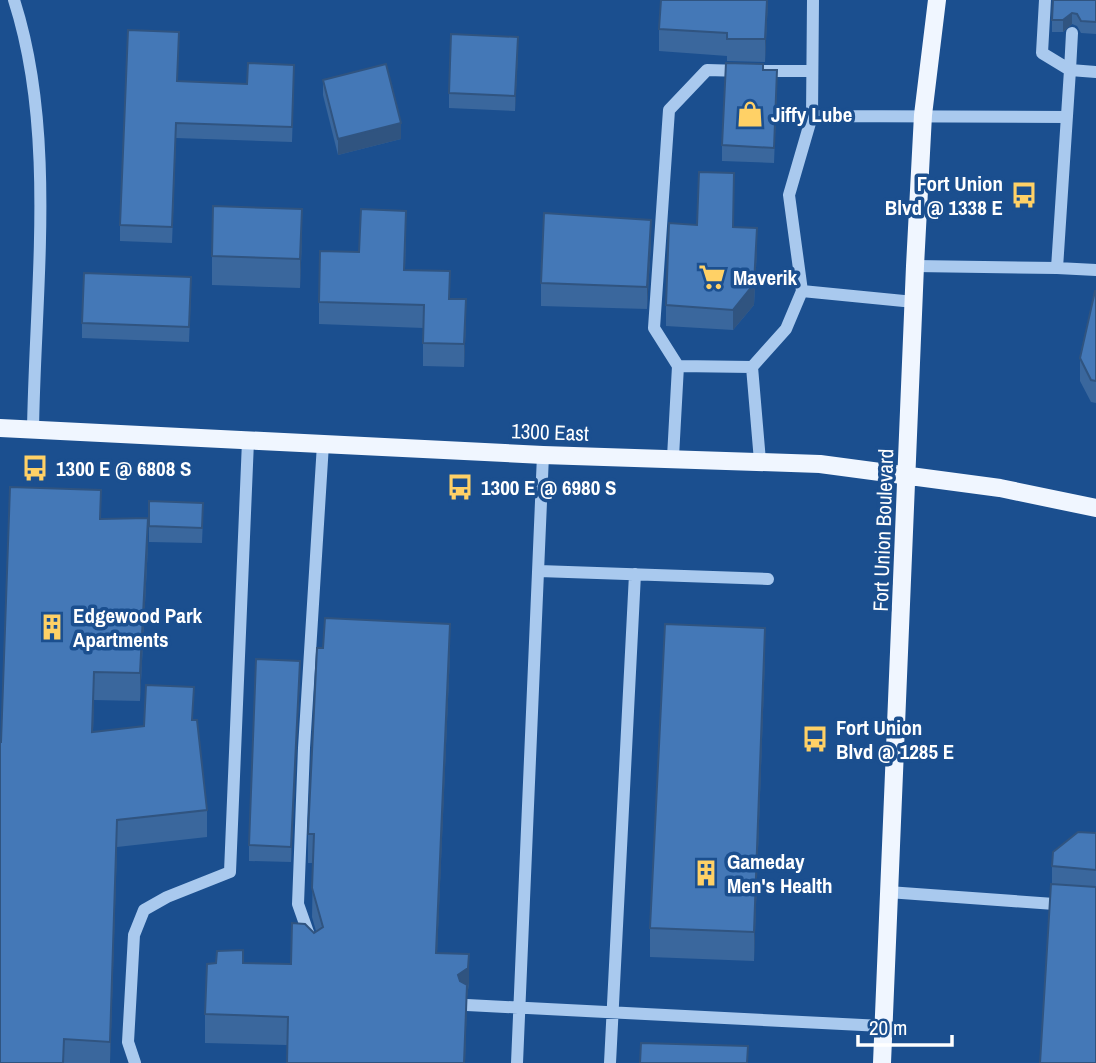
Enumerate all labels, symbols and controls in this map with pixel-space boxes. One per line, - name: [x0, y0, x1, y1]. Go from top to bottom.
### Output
- shop icon: Jiffy Lube: [735, 99, 765, 129]
- place label: Jiffy Lube: [771, 100, 852, 129]
- place label: Fort Union Blvd @ 1338 E: [885, 169, 1003, 222]
- bus stop icon: Fort Union Blvd @ 1338 E: [1009, 180, 1039, 210]
- supermarket icon: Maverik: [697, 262, 727, 292]
- place label: Maverik: [733, 263, 798, 292]
- street label: 1300 East: [511, 416, 589, 448]
- street label: Fort Union Boulevard: [866, 448, 900, 612]
- bus stop icon: 1300 E @ 6808 S: [20, 453, 50, 483]
- place label: 1300 E @ 6808 S: [56, 454, 192, 483]
- bus stop icon: 1300 E @ 6980 S: [445, 472, 475, 502]
- place label: 1300 E @ 6980 S: [481, 473, 617, 502]
- place label: Edgewood Park Apartments: [73, 601, 203, 654]
- building icon: Edgewood Park Apartments: [37, 612, 67, 642]
- place label: Fort Union Blvd @ 1285 E: [836, 713, 954, 766]
- bus stop icon: Fort Union Blvd @ 1285 E: [800, 724, 830, 754]
- place label: Gameday Men's Health: [727, 847, 833, 900]
- building icon: Gameday Men's Health: [691, 858, 721, 888]
- scale bar: [858, 1004, 953, 1048]
- text: 20 m: [869, 1013, 907, 1042]

